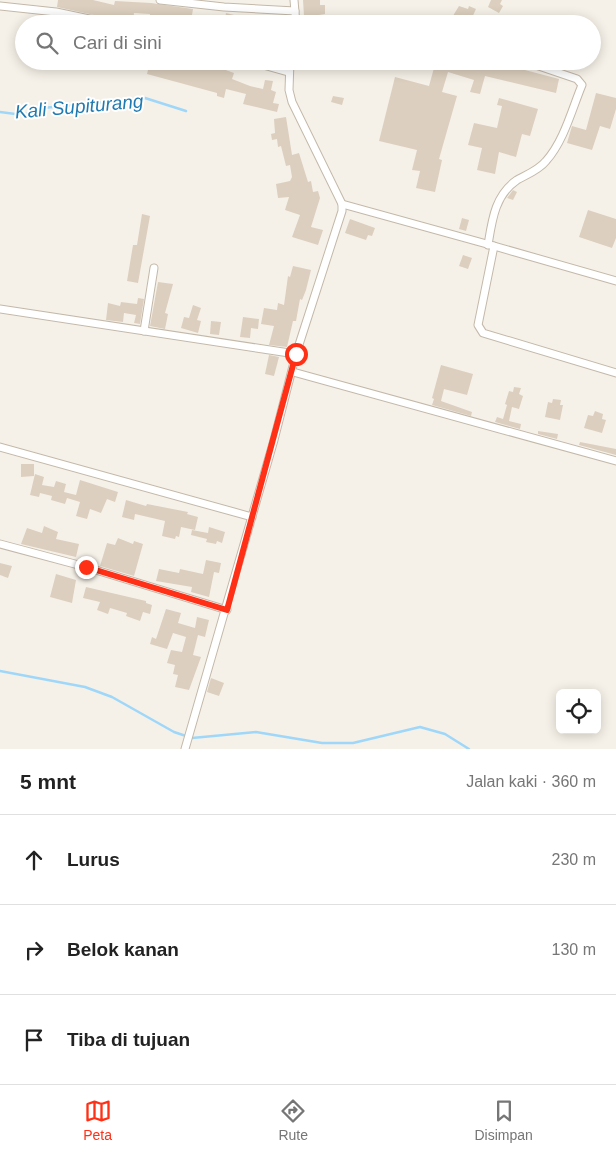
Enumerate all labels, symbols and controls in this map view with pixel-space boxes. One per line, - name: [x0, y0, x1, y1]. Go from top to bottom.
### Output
- search box: [15, 15, 601, 70]
- icon: search: [33, 29, 61, 57]
- text: Cari di sini: [73, 32, 162, 53]
- water label: Kali Supiturang: [14, 90, 145, 123]
- route start: [285, 343, 308, 366]
- route end: [75, 556, 98, 579]
- map controls: [556, 689, 601, 734]
- button: locate: [556, 689, 601, 734]
- text: 5 mnt: [20, 770, 76, 793]
- text: Jalan kaki · 360 m: [466, 773, 596, 790]
- icon: ahead: [20, 846, 48, 874]
- text: Lurus: [67, 849, 120, 870]
- text: 230 m: [552, 851, 596, 868]
- icon: right: [20, 936, 48, 964]
- text: Belok kanan: [67, 939, 179, 960]
- text: 130 m: [552, 941, 596, 958]
- icon: arrive: [20, 1026, 48, 1054]
- text: Tiba di tujuan: [67, 1029, 190, 1050]
- tab: Peta: [83, 1097, 112, 1143]
- tab: Rute: [278, 1097, 308, 1143]
- tab: Disimpan: [474, 1097, 533, 1143]

